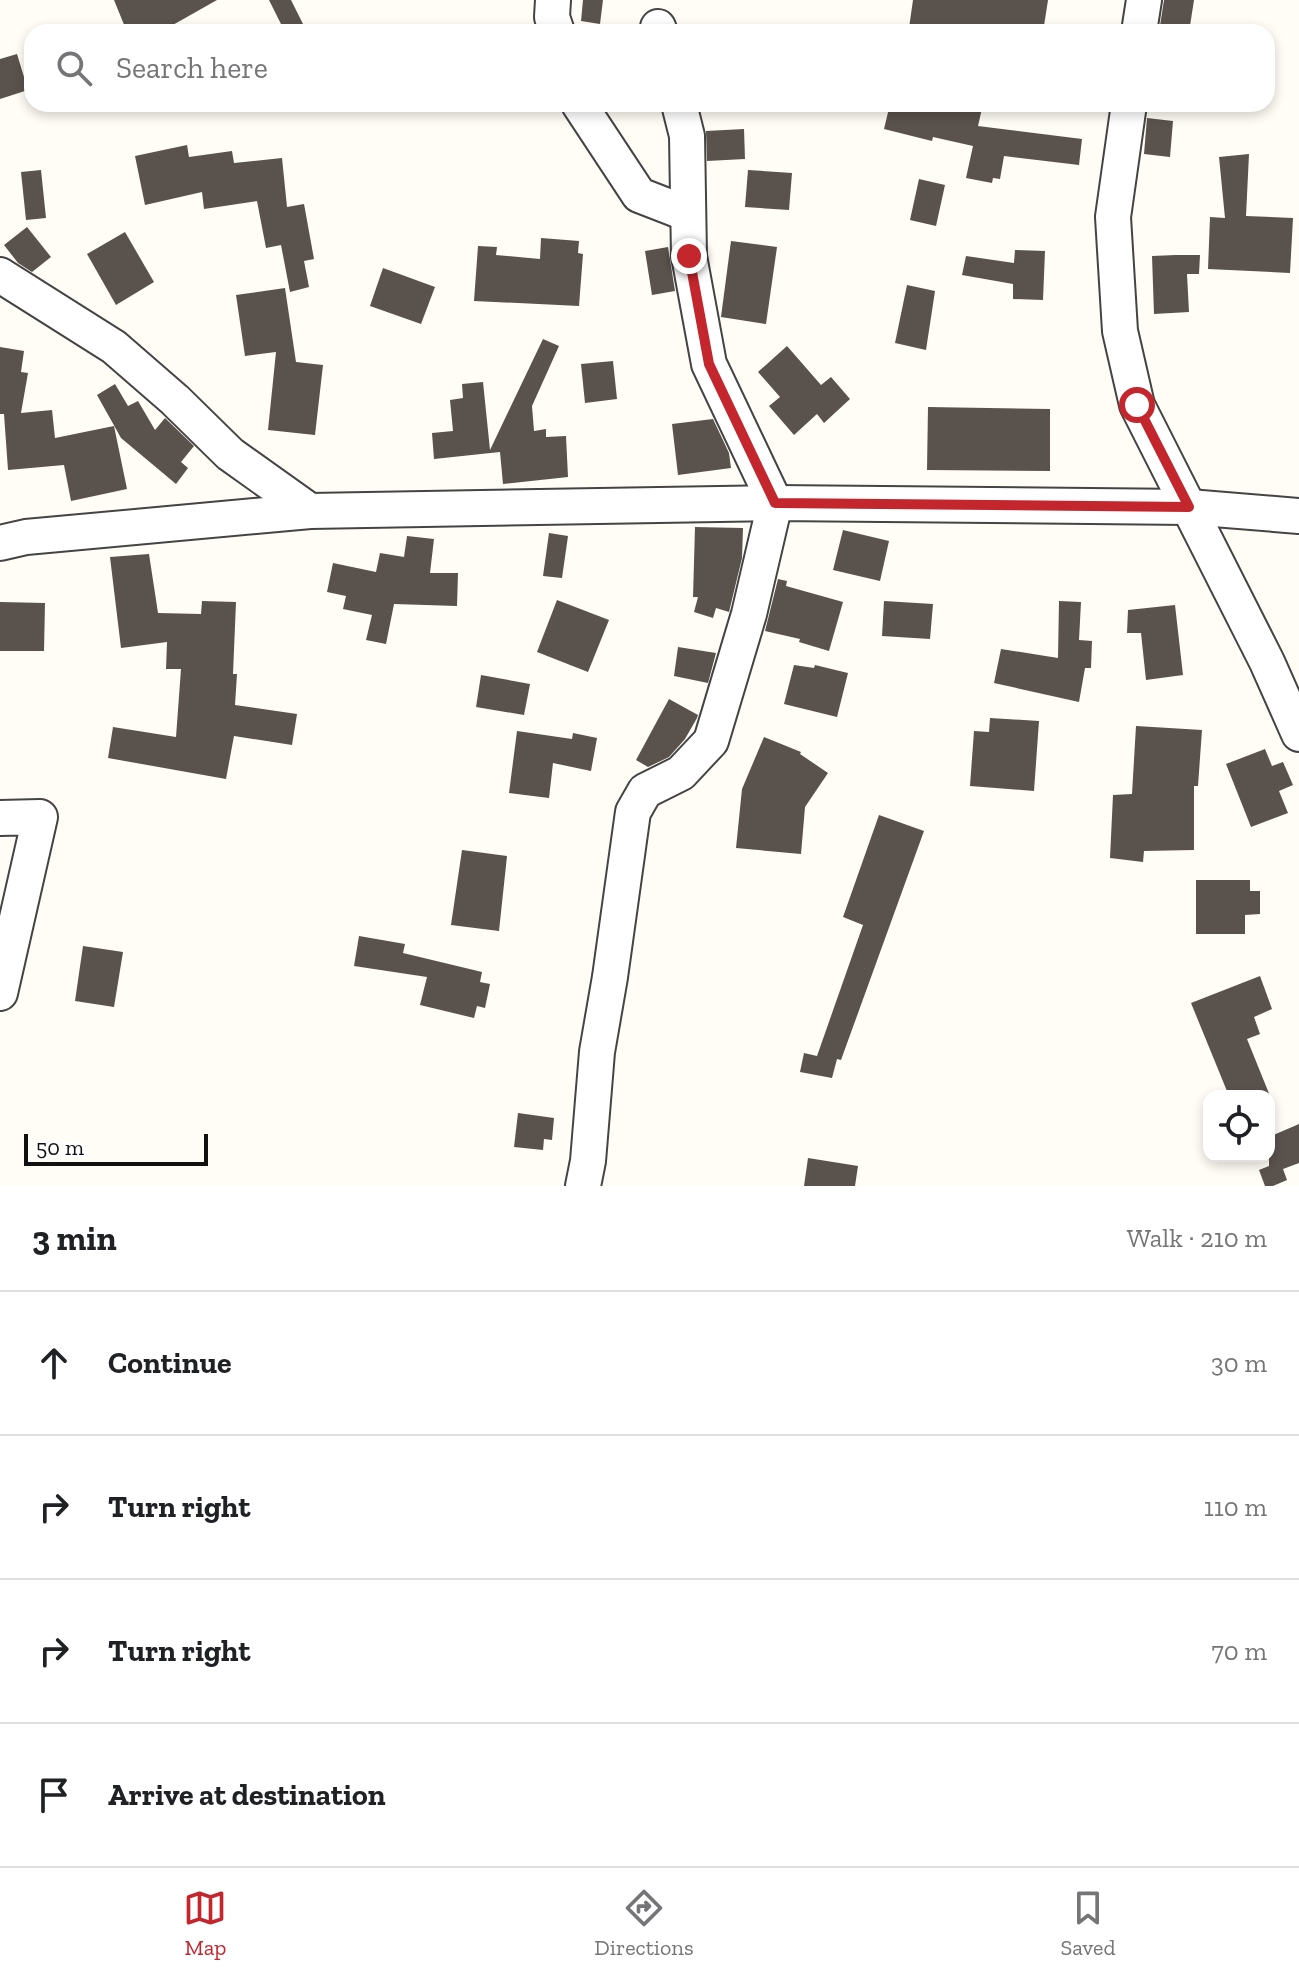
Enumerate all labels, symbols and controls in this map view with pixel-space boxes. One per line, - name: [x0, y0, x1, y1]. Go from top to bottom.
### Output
- search box: [24, 24, 1275, 112]
- icon: search: [52, 46, 96, 90]
- text: Search here: [116, 50, 268, 86]
- route end: [671, 238, 707, 274]
- route start: [1119, 387, 1155, 423]
- map controls: [1203, 1090, 1275, 1162]
- button: locate: [1203, 1090, 1275, 1162]
- scale bar: [24, 1130, 208, 1166]
- text: 50 m: [36, 1134, 84, 1161]
- text: 3 min: [32, 1218, 117, 1259]
- text: Walk · 210 m: [1127, 1222, 1267, 1254]
- icon: ahead: [32, 1341, 76, 1385]
- text: Continue: [108, 1345, 232, 1381]
- text: 30 m: [1211, 1347, 1267, 1379]
- icon: right: [32, 1485, 76, 1529]
- text: Turn right: [108, 1489, 250, 1525]
- text: 110 m: [1204, 1491, 1267, 1523]
- icon: right: [32, 1629, 76, 1673]
- text: Turn right: [108, 1633, 250, 1669]
- text: 70 m: [1211, 1635, 1267, 1667]
- icon: arrive: [32, 1773, 76, 1817]
- text: Arrive at destination: [108, 1777, 385, 1813]
- tab: Map: [183, 1886, 227, 1961]
- tab: Directions: [594, 1886, 694, 1961]
- tab: Saved: [1060, 1886, 1116, 1961]

